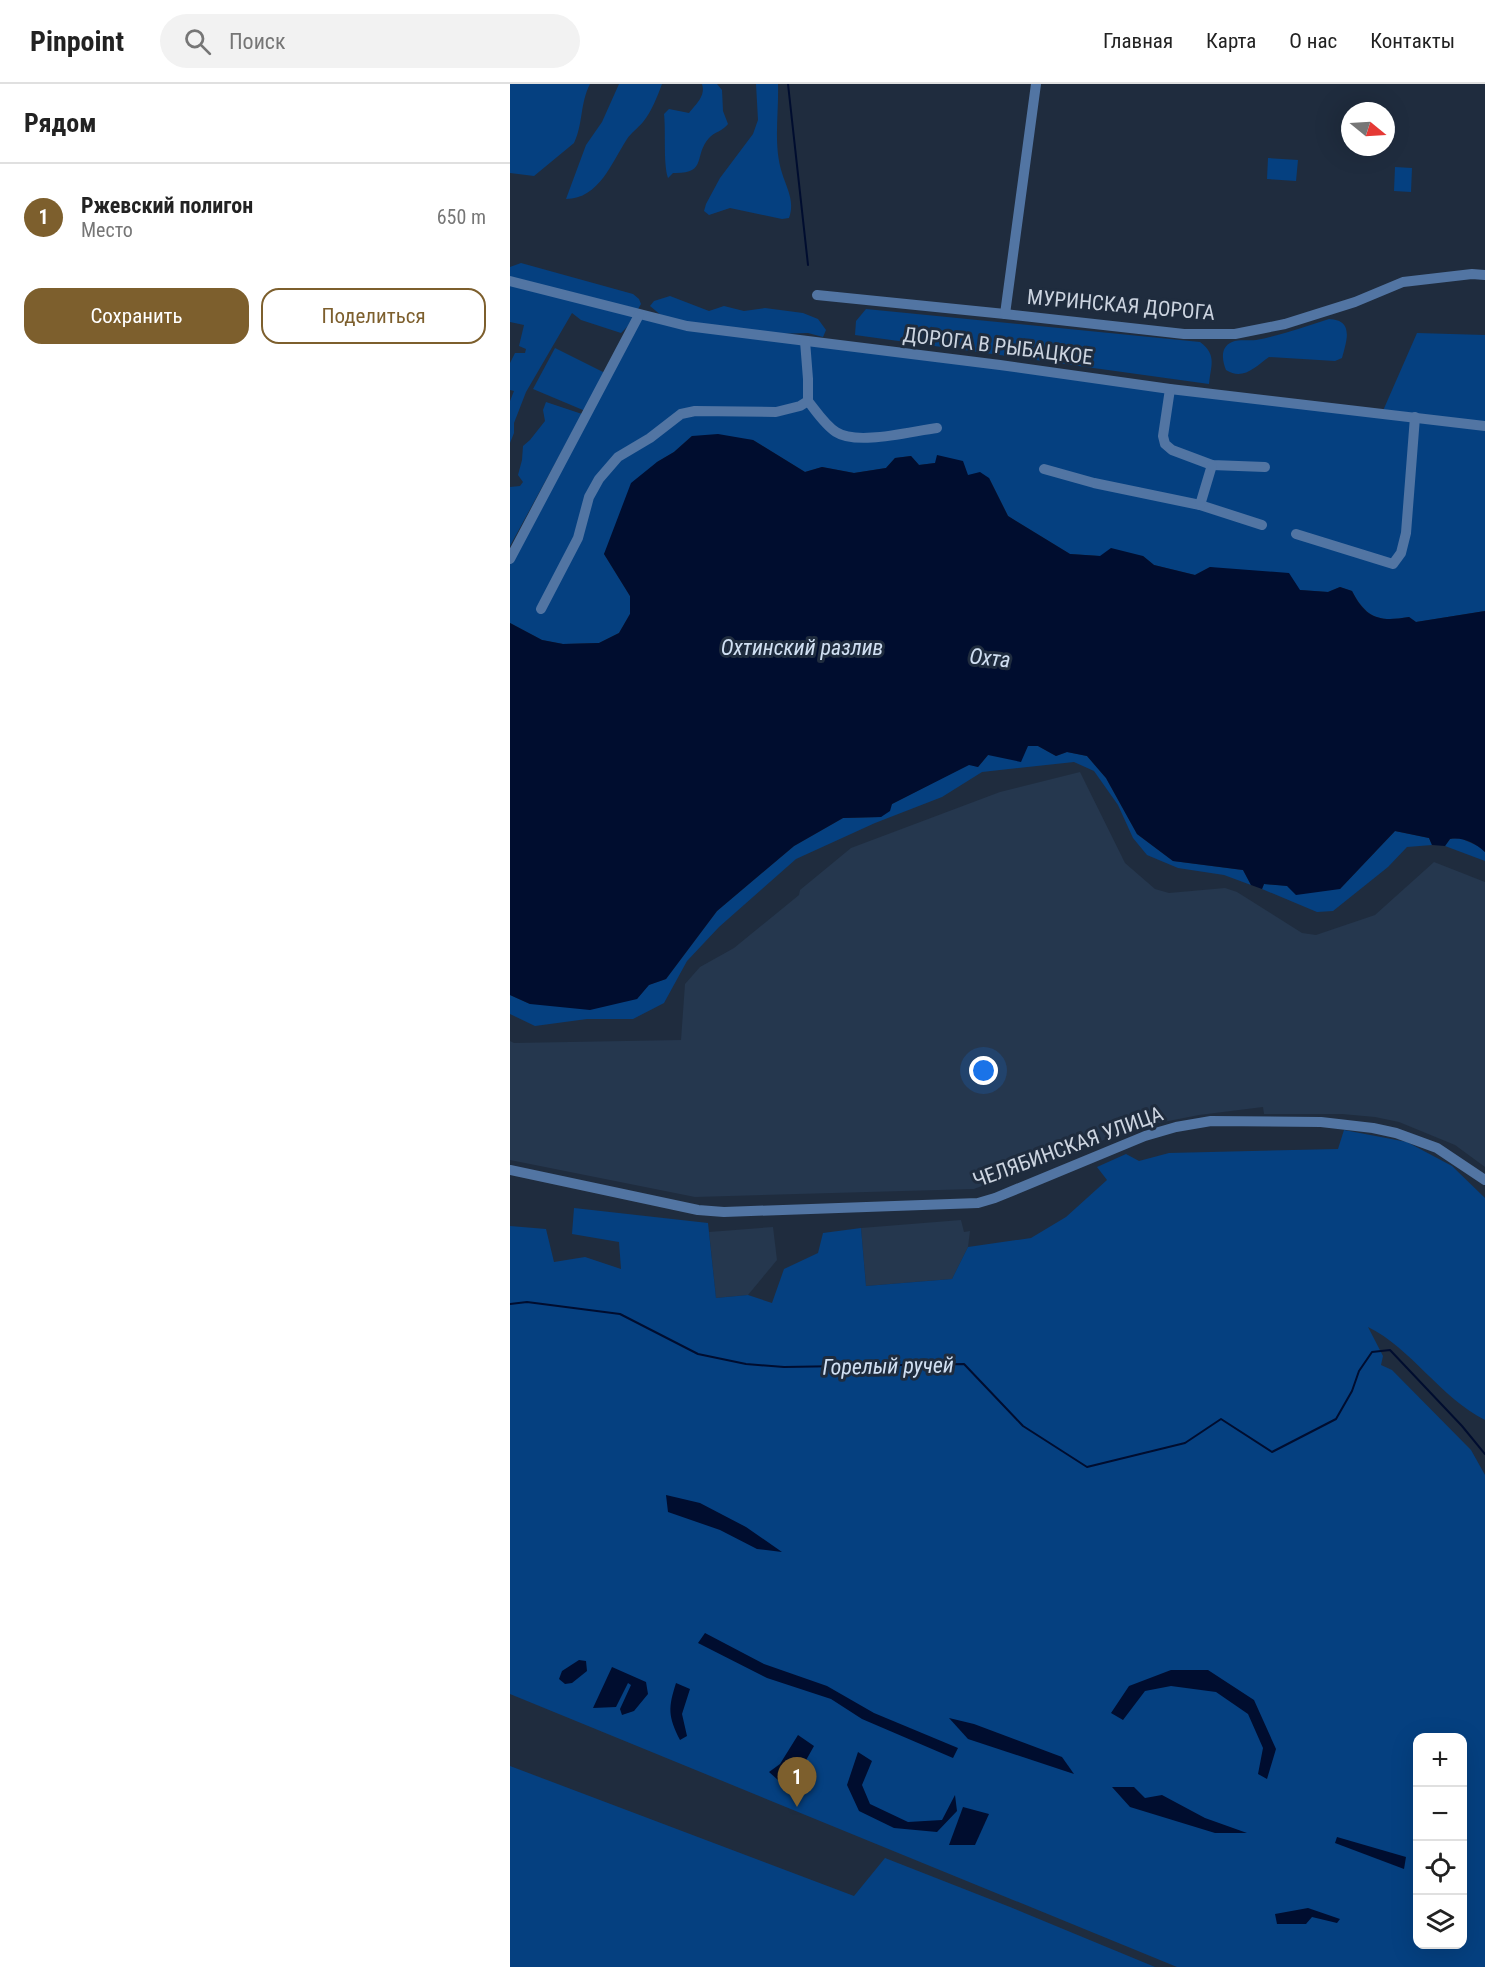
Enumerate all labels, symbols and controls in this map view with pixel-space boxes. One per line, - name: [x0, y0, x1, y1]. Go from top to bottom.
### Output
- search box: [160, 14, 580, 68]
- text: Pinpoint: [30, 25, 124, 58]
- icon: search: [181, 25, 214, 58]
- text: Поиск: [229, 29, 286, 54]
- text: Главная: [1103, 29, 1173, 53]
- text: Карта: [1206, 29, 1256, 53]
- text: О нас: [1289, 29, 1337, 53]
- text: Контакты: [1370, 29, 1455, 53]
- north arrow: [1341, 102, 1395, 156]
- text: Рядом: [24, 108, 96, 138]
- text: Ржевский полигон: [81, 193, 253, 218]
- text: 1: [38, 205, 49, 229]
- text: 650 m: [437, 205, 486, 229]
- text: Место: [81, 218, 133, 242]
- street label: МУРИНСКАЯ ДОРОГА: [1026, 285, 1216, 325]
- button: Сохранить: [24, 288, 249, 344]
- button: Поделиться: [261, 288, 486, 344]
- street label: ДОРОГА В РЫБАЦКОЕ: [902, 322, 1094, 370]
- water label: Охтинский разлив: [721, 635, 883, 660]
- water label: Охта: [968, 643, 1012, 673]
- your location: [969, 1056, 998, 1085]
- street label: ЧЕЛЯБИНСКАЯ УЛИЦА: [970, 1101, 1166, 1193]
- water label: Горелый ручей: [822, 1352, 954, 1380]
- map controls: [1413, 1733, 1467, 1949]
- button: +: [1413, 1733, 1467, 1787]
- pin: 1: [778, 1758, 816, 1807]
- button: −: [1413, 1787, 1467, 1841]
- button: locate: [1413, 1841, 1467, 1895]
- button: layers: [1413, 1895, 1467, 1949]

